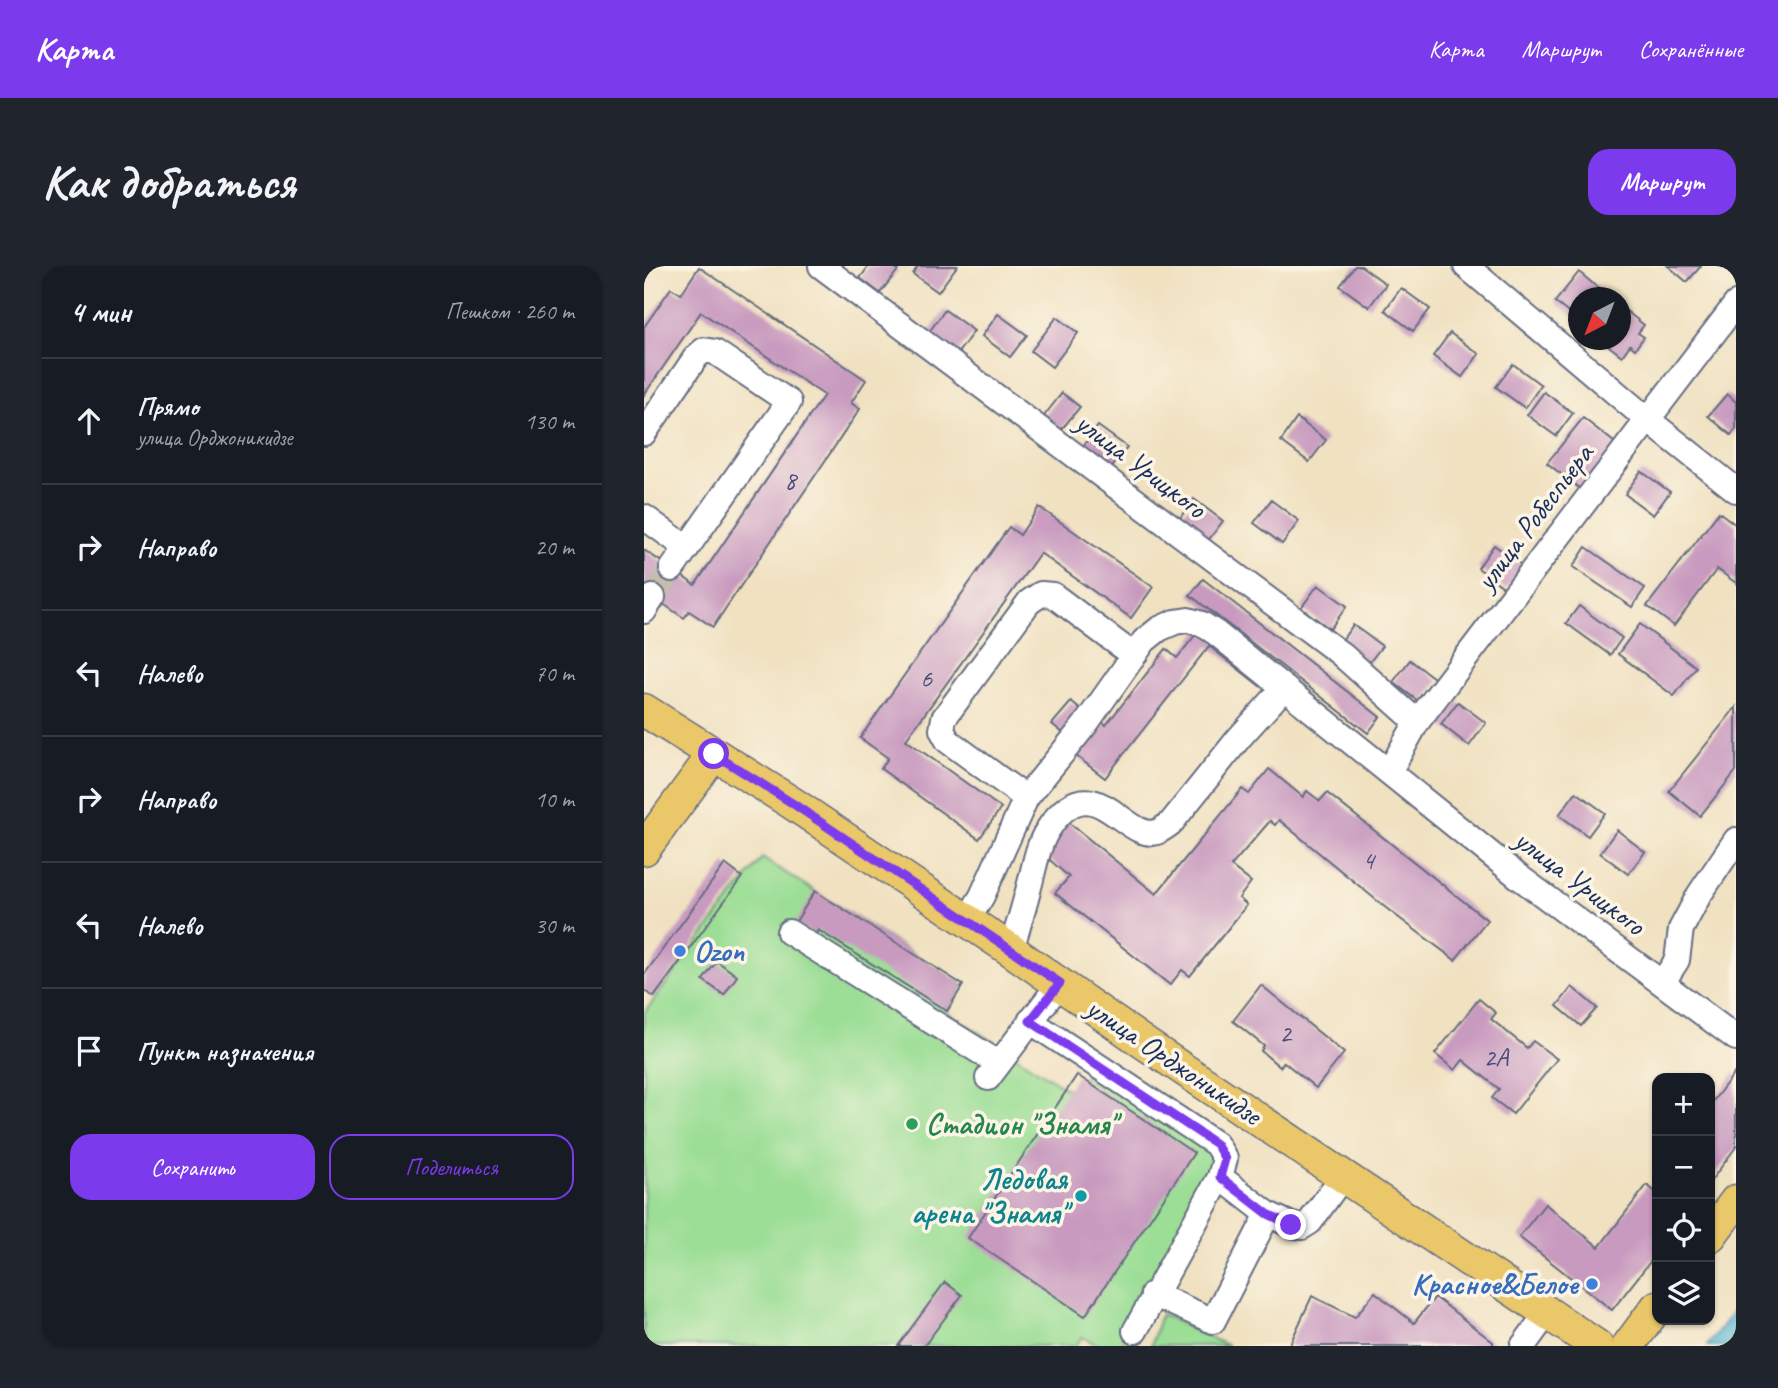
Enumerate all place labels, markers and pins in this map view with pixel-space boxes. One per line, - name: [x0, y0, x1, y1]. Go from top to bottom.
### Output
- place label: Ozon: [694, 932, 745, 970]
- marker: Ozon: [672, 943, 688, 959]
- place label: Стадион "Знамя": [926, 1105, 1123, 1143]
- marker: Стадион "Знамя": [904, 1116, 920, 1132]
- place label: Ледовая арена "Знамя": [911, 1160, 1074, 1232]
- marker: Ледовая арена "Знамя": [1073, 1188, 1089, 1204]
- place label: Красное&Белое: [1412, 1265, 1580, 1303]
- marker: Красное&Белое: [1584, 1276, 1600, 1292]

